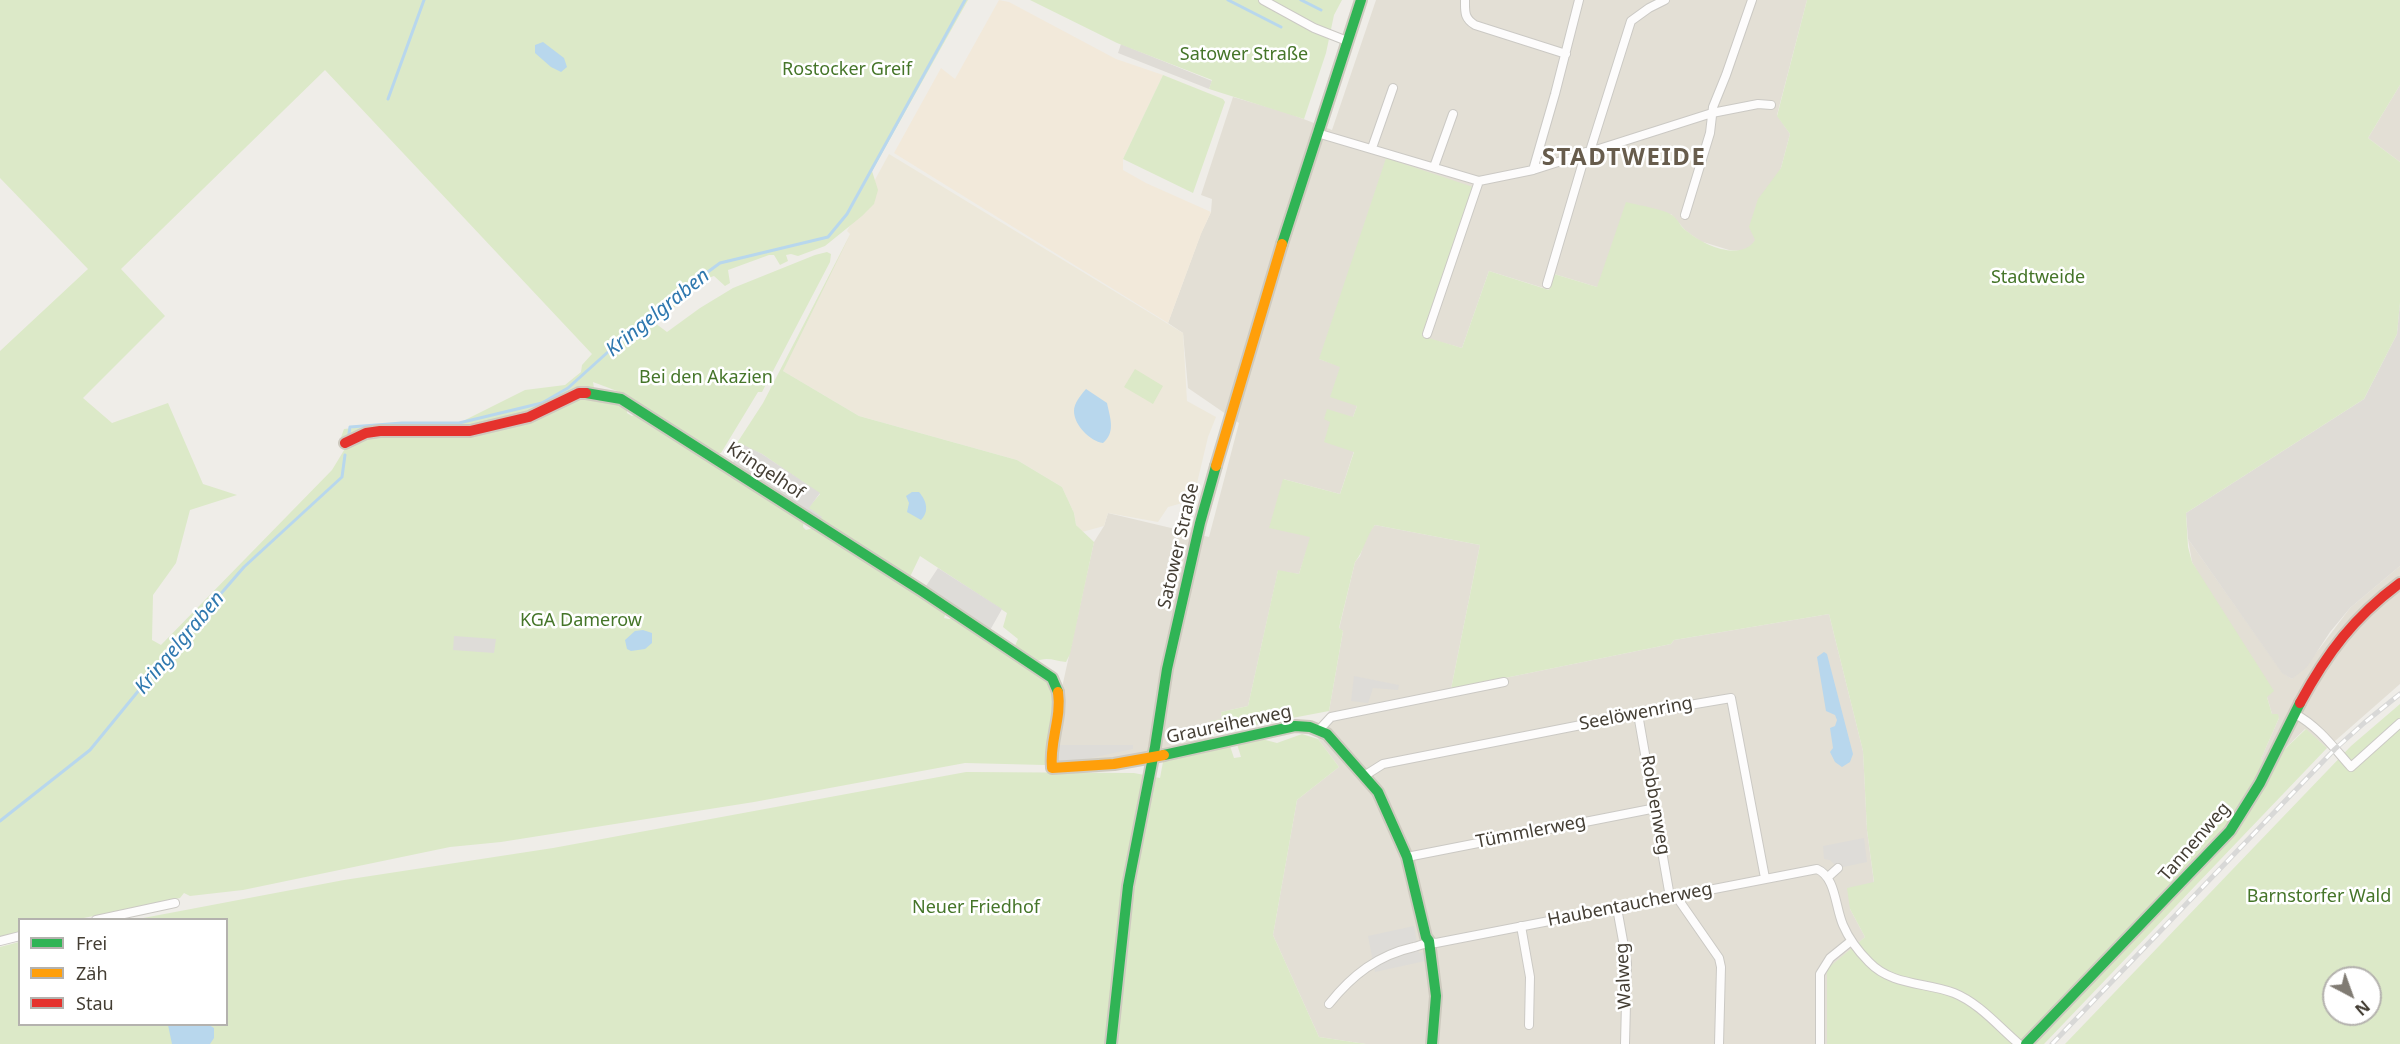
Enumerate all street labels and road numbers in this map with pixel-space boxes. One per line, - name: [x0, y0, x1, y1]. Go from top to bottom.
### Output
- street label: Kringelhof: [722, 438, 808, 504]
- street label: Satower Straße: [1154, 481, 1204, 611]
- street label: Seelöwenring: [1577, 692, 1695, 736]
- street label: Graureiherweg: [1164, 701, 1294, 749]
- street label: Robbenweg: [1636, 753, 1674, 857]
- street label: Tannenweg: [2155, 798, 2235, 886]
- street label: Tümmlerweg: [1474, 811, 1588, 853]
- street label: Haubentaucherweg: [1546, 878, 1714, 932]
- street label: Walweg: [1611, 942, 1637, 1010]

